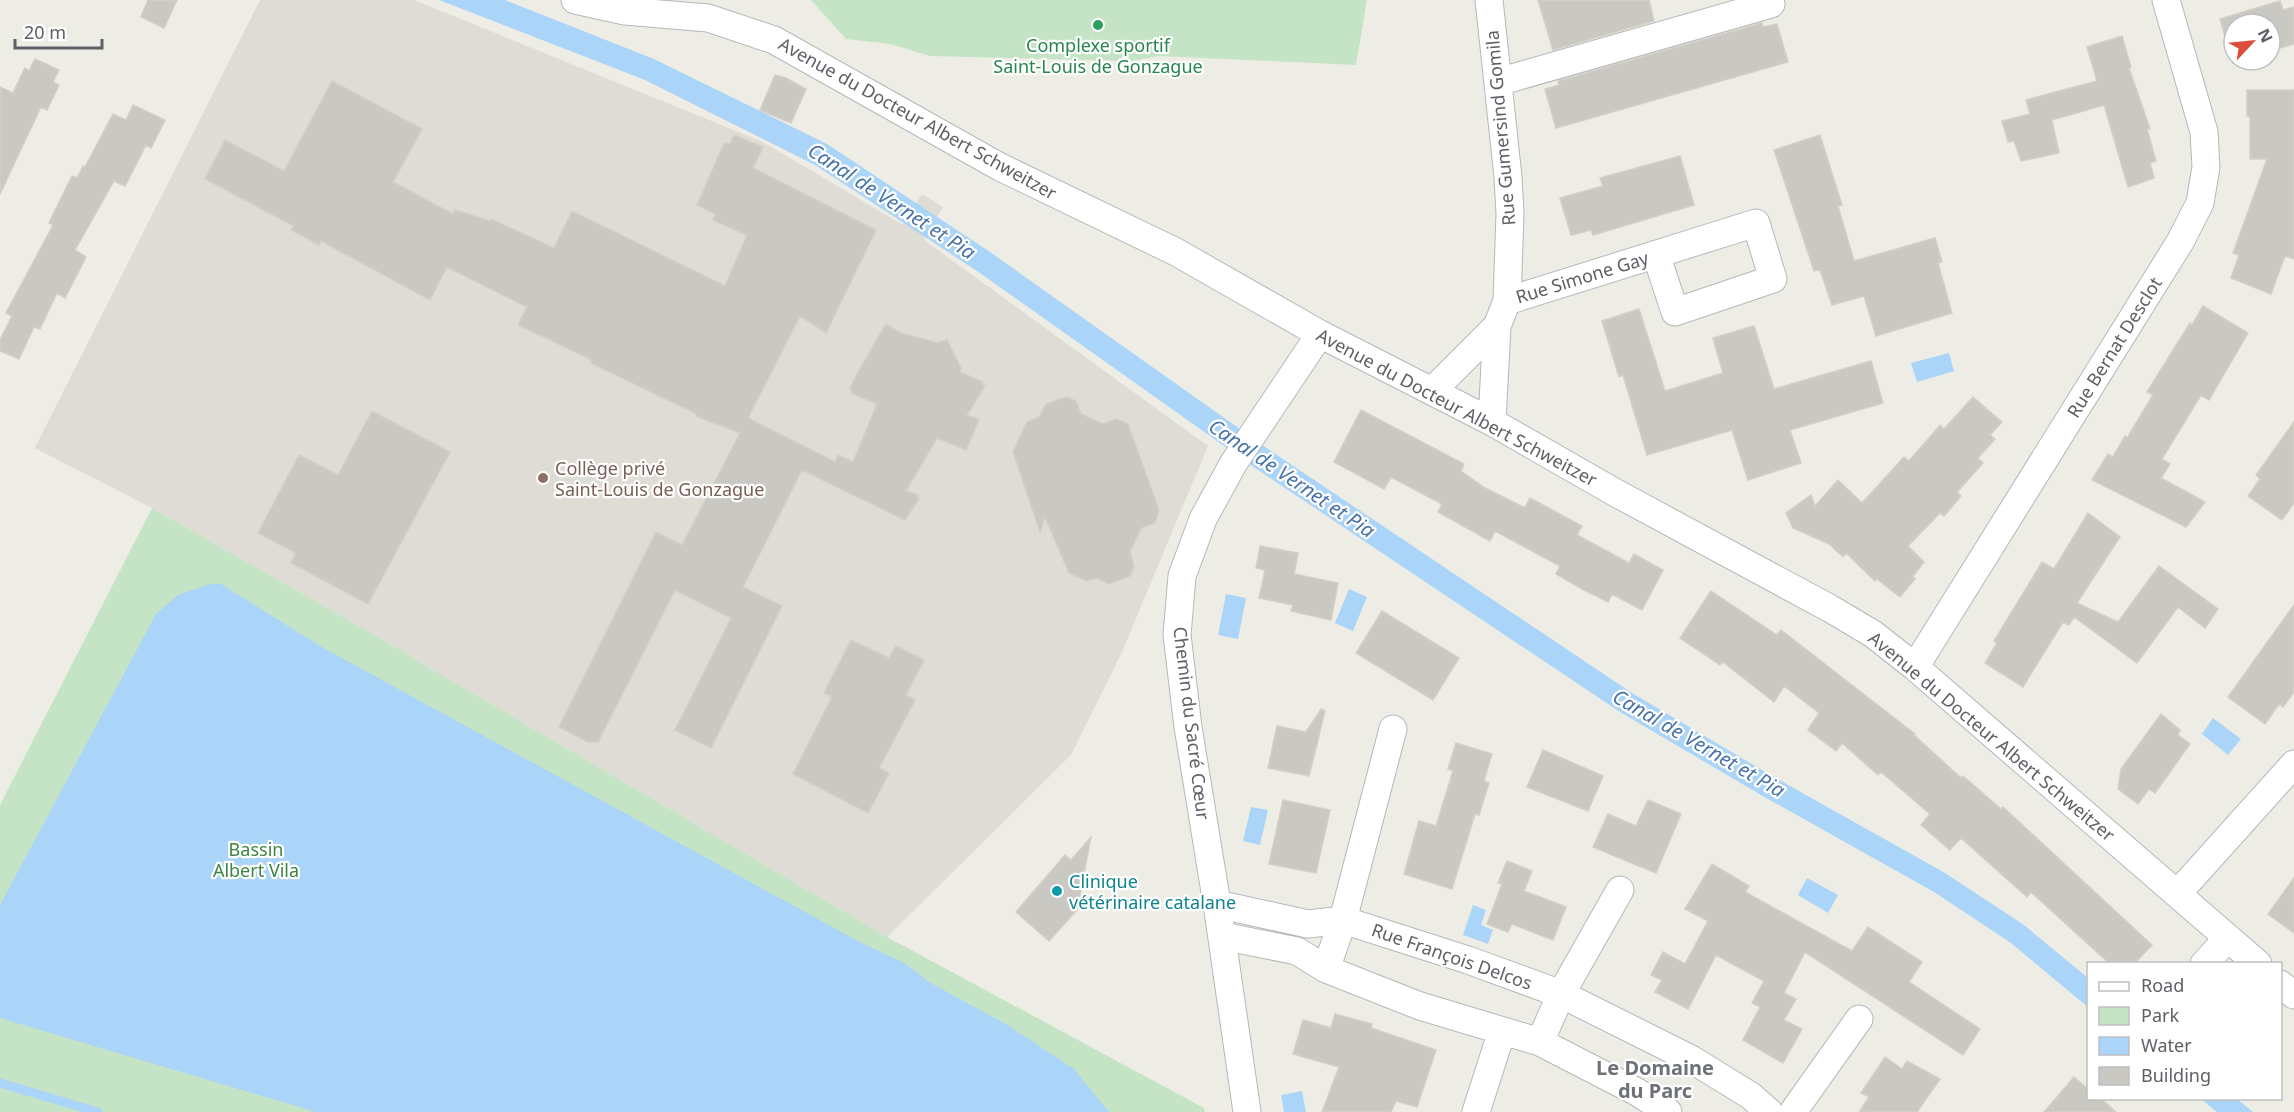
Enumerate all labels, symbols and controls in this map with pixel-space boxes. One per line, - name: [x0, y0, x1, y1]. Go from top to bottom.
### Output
- scale bar: [15, 12, 102, 50]
- north arrow: [2222, 12, 2282, 72]
- marker: Complexe sportif Saint-Louis de Gonzague: [1091, 18, 1105, 32]
- text: 20 m: [24, 20, 66, 44]
- text: N: [2253, 25, 2278, 46]
- street label: Rue Gumersind Gomila: [1479, 29, 1521, 227]
- street label: Avenue du Docteur Albert Schweitzer: [775, 31, 1062, 205]
- place label: Complexe sportif Saint-Louis de Gonzague: [993, 33, 1203, 78]
- water label: Canal de Vernet et Pia: [803, 137, 981, 265]
- street label: Rue Simone Gay: [1513, 245, 1652, 309]
- street label: Rue Bernat Desclot: [2061, 272, 2167, 422]
- street label: Avenue du Docteur Albert Schweitzer: [1313, 323, 1602, 492]
- water label: Canal de Vernet et Pia: [1204, 412, 1380, 544]
- place label: Collège privé Saint-Louis de Gonzague: [555, 456, 764, 501]
- marker: Collège privé Saint-Louis de Gonzague: [536, 471, 550, 485]
- street label: Chemin du Sacré Cœur: [1168, 625, 1216, 821]
- street label: Avenue du Docteur Albert Schweitzer: [1864, 626, 2121, 847]
- water label: Canal de Vernet et Pia: [1608, 683, 1790, 803]
- park label: Bassin Albert Vila: [213, 837, 299, 882]
- place label: Clinique vétérinaire catalane: [1069, 869, 1236, 914]
- marker: Clinique vétérinaire catalane: [1050, 884, 1064, 898]
- street label: Rue François Delcos: [1368, 917, 1536, 995]
- legend: [2087, 962, 2282, 1100]
- text: Road: [2141, 973, 2184, 997]
- text: Park: [2141, 1003, 2179, 1027]
- text: Water: [2141, 1033, 2192, 1057]
- district label: Le Domaine du Parc: [1596, 1054, 1714, 1104]
- text: Building: [2141, 1063, 2211, 1087]

